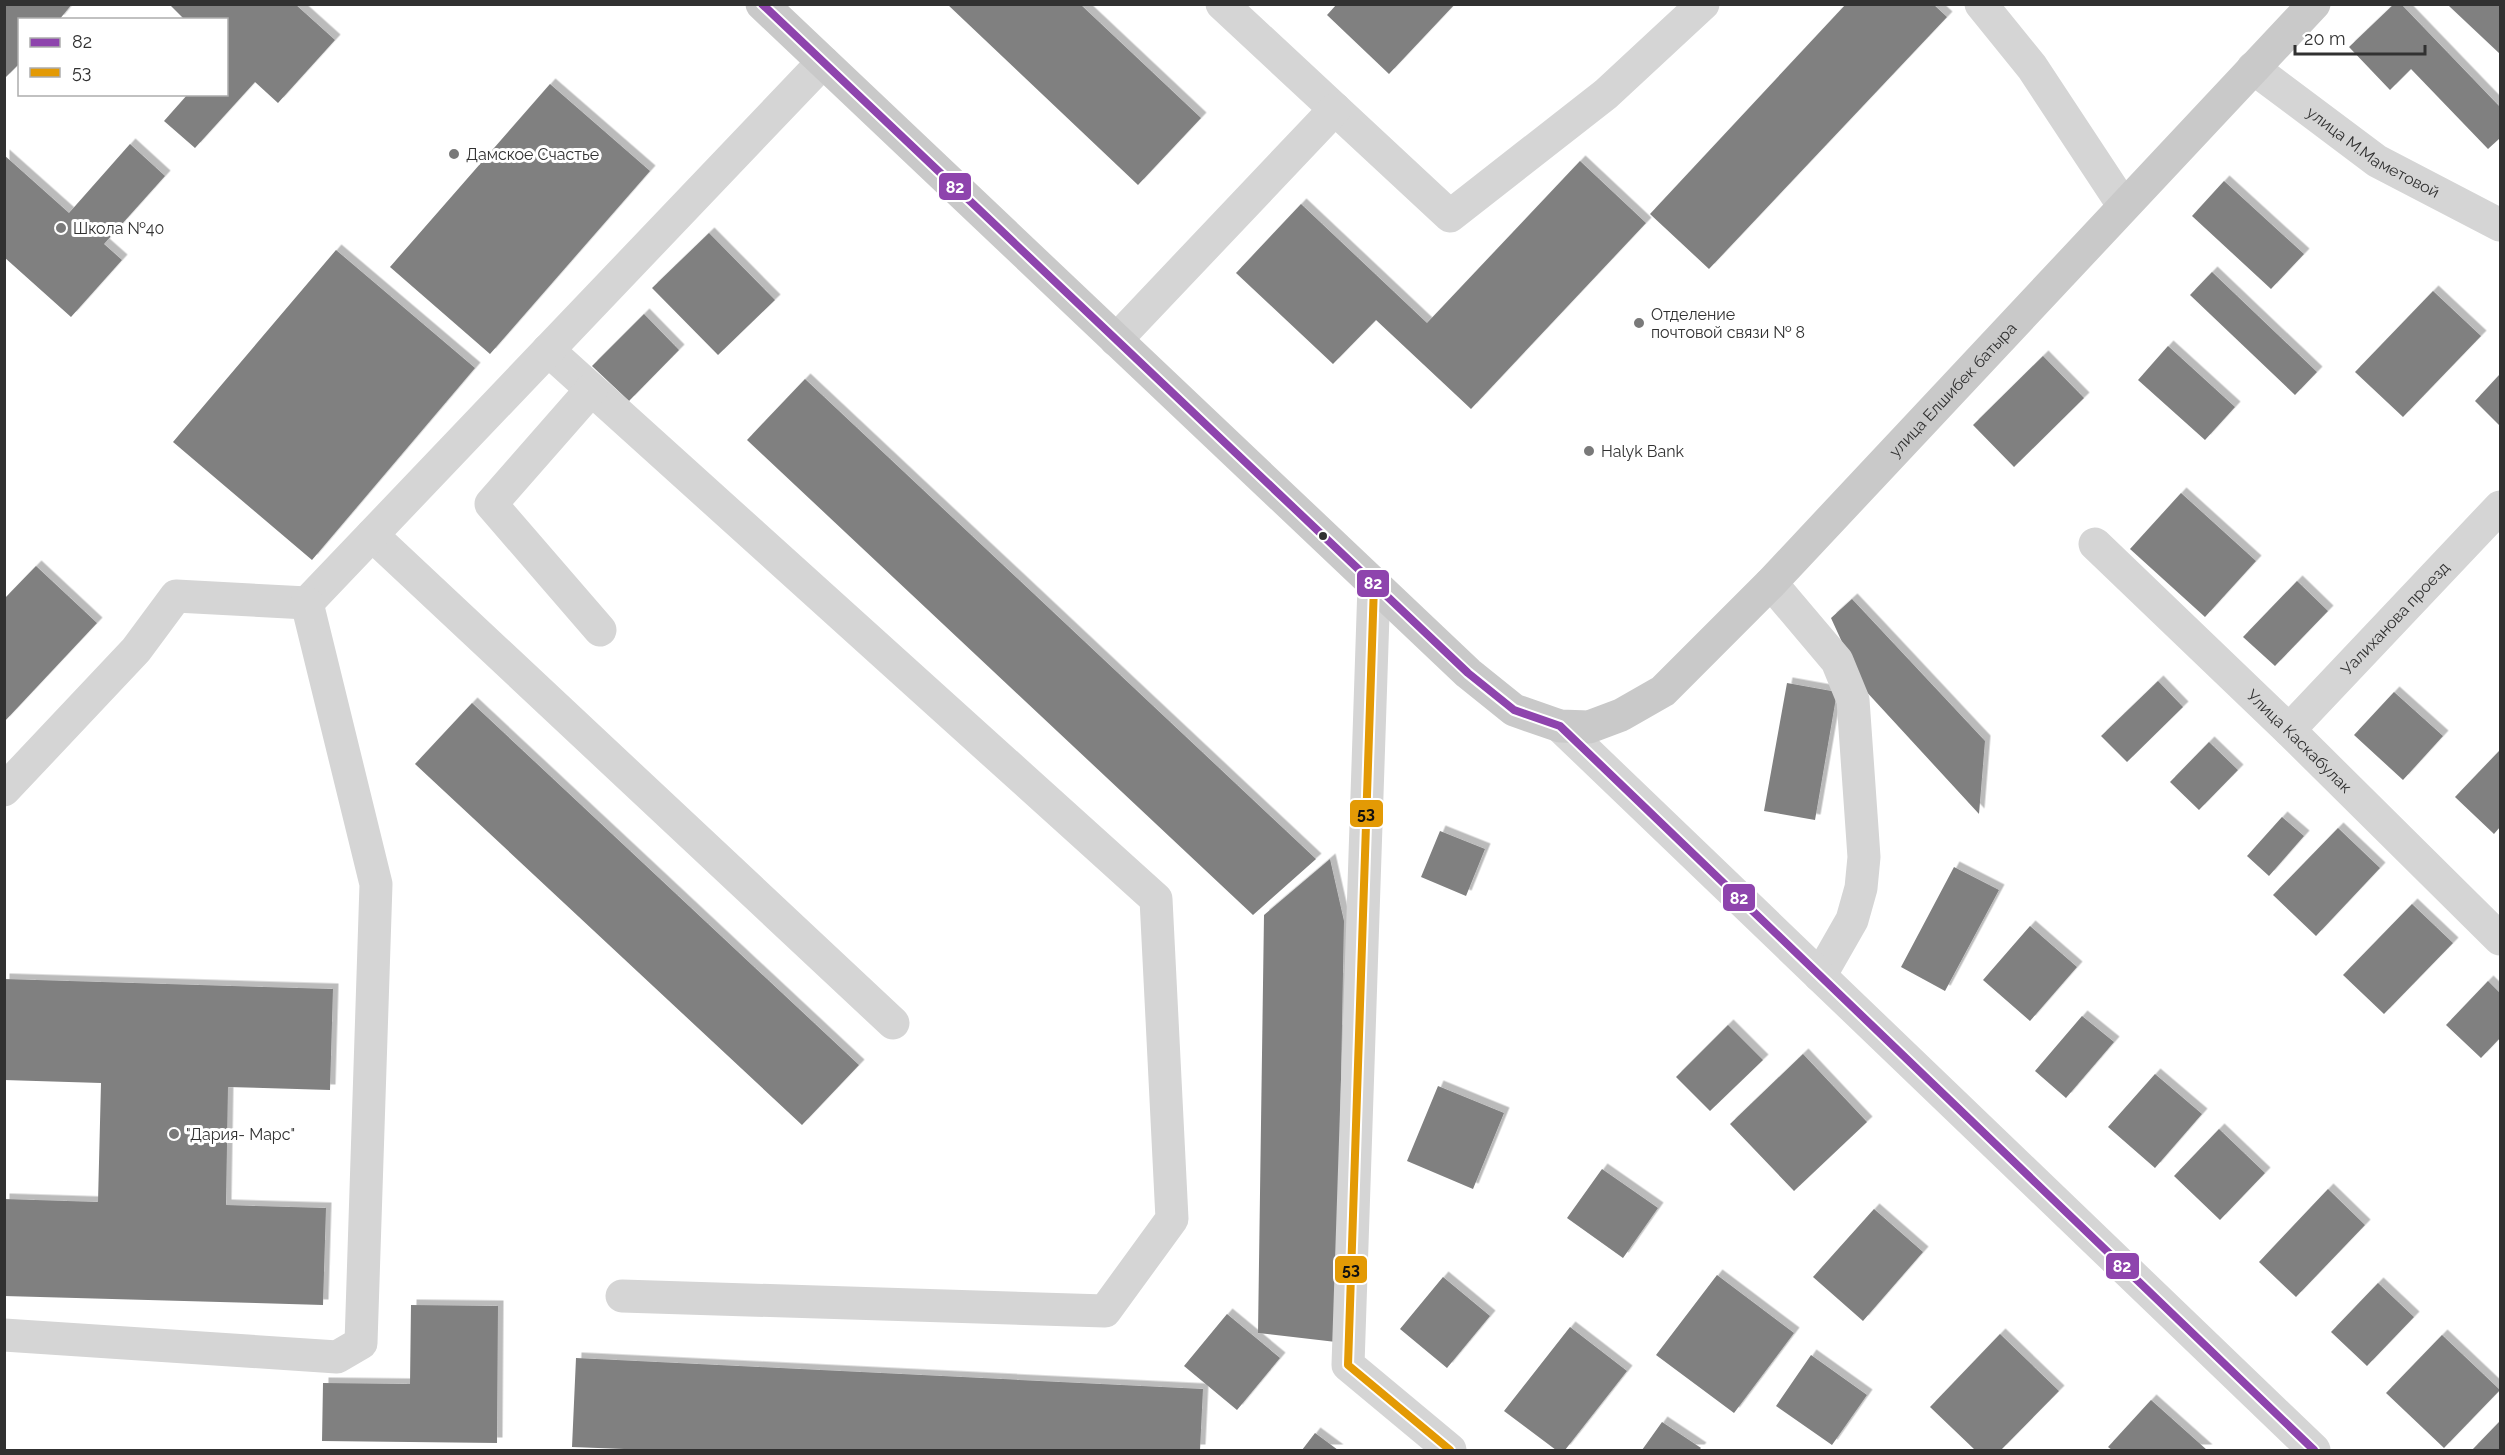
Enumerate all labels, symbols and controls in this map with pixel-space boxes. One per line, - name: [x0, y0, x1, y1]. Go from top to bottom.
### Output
- legend: [18, 18, 228, 96]
- scale bar: [2295, 18, 2426, 56]
- text: 20 m: [2304, 28, 2346, 49]
- text: 82: [72, 31, 92, 52]
- text: 53: [72, 61, 91, 82]
- street label: улица М.Маметовой: [2303, 103, 2443, 202]
- place label: Дамское Счастье: [466, 145, 599, 164]
- marker: Дамское Счастье: [447, 147, 461, 161]
- line badge: 82: [938, 172, 972, 201]
- text: 82: [946, 178, 964, 197]
- place label: Школа №40: [73, 219, 164, 238]
- marker: Школа №40: [54, 221, 68, 235]
- place label: Отделение почтовой связи № 8: [1651, 305, 1805, 342]
- marker: Отделение почтовой связи № 8: [1632, 316, 1646, 330]
- street label: улица Елшибек батыра: [1885, 319, 2021, 461]
- place label: Halyk Bank: [1601, 442, 1684, 461]
- marker: Halyk Bank: [1582, 444, 1596, 458]
- unlabelled marker: [1317, 530, 1329, 542]
- street label: Уалиханова проезд: [2337, 558, 2453, 679]
- line badge: 82: [1356, 569, 1390, 598]
- text: 82: [1364, 574, 1382, 593]
- street label: Улица Каскабулак: [2243, 686, 2356, 797]
- line badge: 53: [1349, 799, 1384, 828]
- text: 53: [1357, 804, 1375, 823]
- line badge: 82: [1722, 883, 1756, 912]
- text: 82: [1730, 889, 1748, 908]
- place label: "Дария- Марс": [186, 1125, 295, 1144]
- marker: "Дария- Марс": [167, 1127, 181, 1141]
- line badge: 82: [2105, 1252, 2140, 1280]
- line badge: 53: [1334, 1255, 1368, 1284]
- text: 82: [2113, 1257, 2131, 1276]
- text: 53: [1342, 1260, 1360, 1279]

